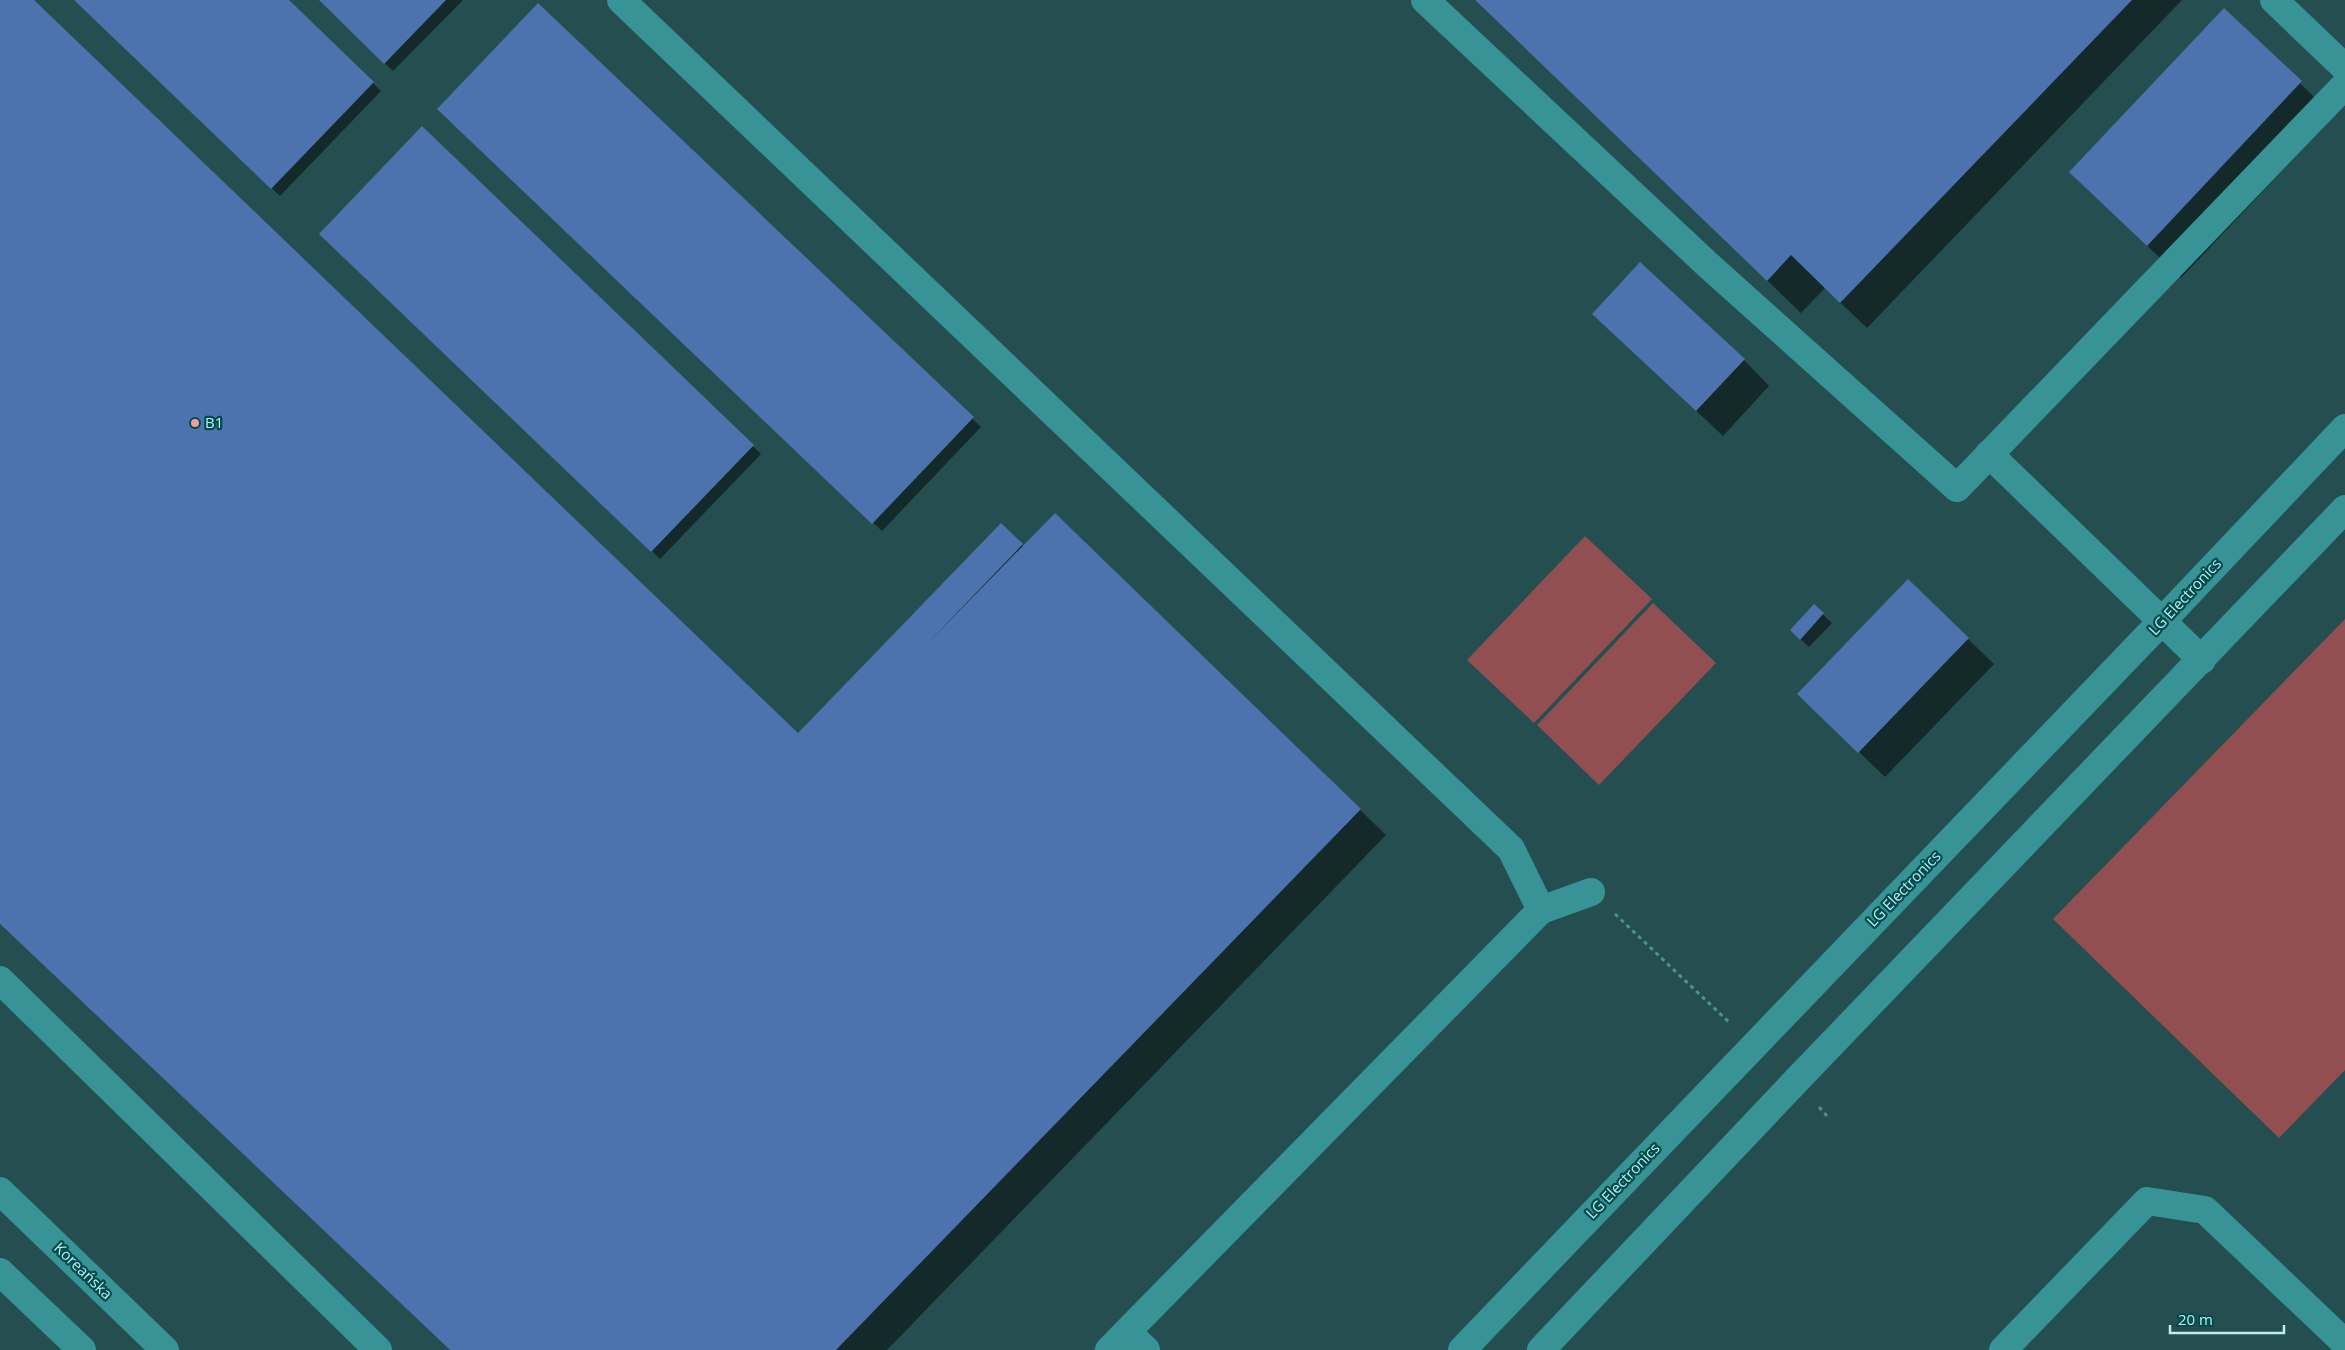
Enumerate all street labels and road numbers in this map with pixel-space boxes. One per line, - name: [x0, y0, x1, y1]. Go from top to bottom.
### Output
- street label: LG Electronics: [2143, 554, 2225, 639]
- street label: LG Electronics: [1862, 846, 1945, 931]
- street label: LG Electronics: [1581, 1138, 1664, 1223]
- street label: Koreańska: [50, 1237, 117, 1303]

